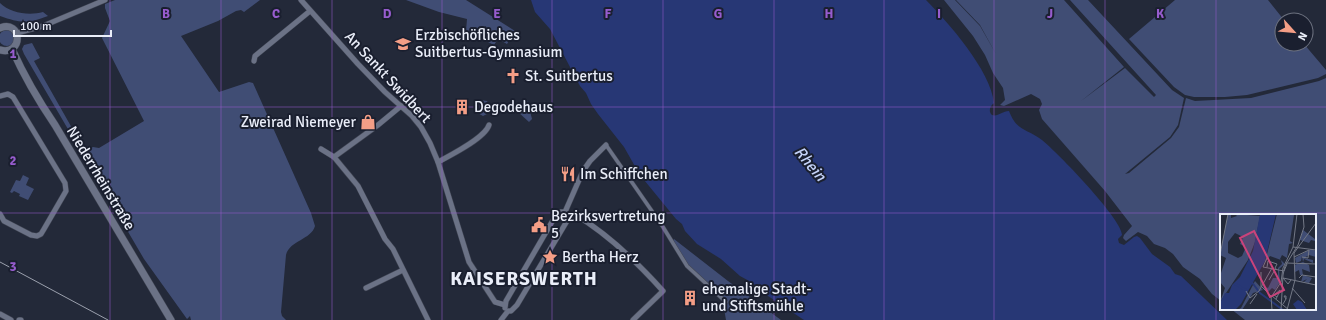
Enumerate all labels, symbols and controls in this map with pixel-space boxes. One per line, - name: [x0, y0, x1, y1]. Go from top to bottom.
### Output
- text: B: [162, 6, 170, 22]
- text: C: [272, 6, 280, 22]
- text: D: [383, 6, 392, 22]
- text: E: [493, 6, 501, 22]
- text: F: [605, 6, 612, 22]
- text: G: [714, 6, 722, 22]
- text: H: [825, 6, 833, 22]
- text: I: [937, 6, 941, 22]
- text: J: [1047, 6, 1053, 22]
- text: K: [1156, 6, 1164, 22]
- scale bar: [14, 12, 111, 38]
- north arrow: [1274, 12, 1314, 52]
- text: 100 m: [20, 19, 52, 34]
- place label: Erzbischöfliches Suitbertus-Gymnasium: [415, 26, 562, 61]
- street label: An Sankt Swidbert: [341, 28, 435, 126]
- text: N: [1295, 30, 1310, 43]
- school or university icon: Erzbischöfliches Suitbertus-Gymnasium: [394, 35, 412, 53]
- text: 1: [9, 46, 17, 62]
- church icon: St. Suitbertus: [504, 67, 522, 85]
- place label: St. Suitbertus: [525, 67, 613, 85]
- building icon: Degodehaus: [453, 98, 471, 116]
- place label: Degodehaus: [474, 98, 553, 116]
- place label: Zweirad Niemeyer: [241, 113, 356, 131]
- shop icon: Zweirad Niemeyer: [359, 113, 377, 131]
- street label: Niederrheinstraße: [63, 123, 139, 233]
- water label: Rhein: [790, 142, 831, 186]
- text: 2: [9, 153, 17, 169]
- restaurant icon: Im Schiffchen: [559, 165, 577, 183]
- place label: Im Schiffchen: [580, 165, 668, 183]
- place label: Bezirksvertretung 5: [551, 207, 666, 242]
- inset map: [1220, 214, 1316, 310]
- public building icon: Bezirksvertretung 5: [530, 216, 548, 234]
- place icon: Bertha Herz: [541, 248, 559, 266]
- place label: Bertha Herz: [562, 248, 639, 266]
- text: 3: [9, 259, 17, 275]
- district label: KAISERSWERTH: [450, 267, 598, 291]
- place label: ehemalige Stadt- und Stiftsmühle: [702, 280, 811, 315]
- building icon: ehemalige Stadt- und Stiftsmühle: [681, 289, 699, 307]

